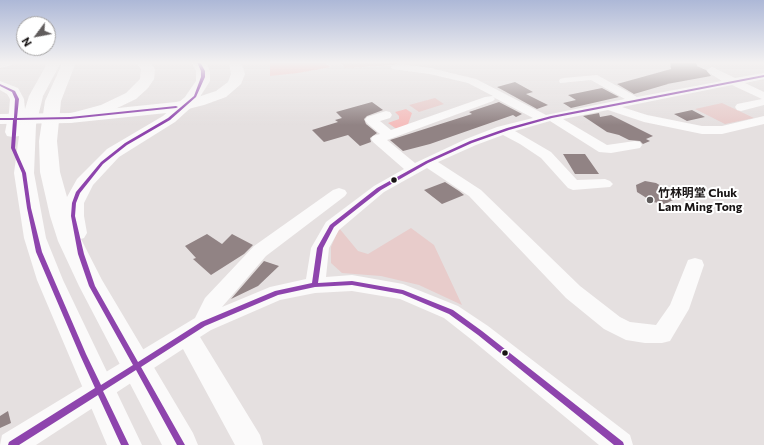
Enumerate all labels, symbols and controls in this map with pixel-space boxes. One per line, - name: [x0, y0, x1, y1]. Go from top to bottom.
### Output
- north arrow: [16, 16, 56, 56]
- text: N: [19, 35, 34, 49]
- unlabelled marker: [389, 175, 399, 185]
- place label: 竹林明堂 Chuk Lam Ming Tong: [658, 186, 742, 214]
- marker: 竹林明堂 Chuk Lam Ming Tong: [645, 195, 655, 205]
- unlabelled marker: [500, 348, 510, 358]

